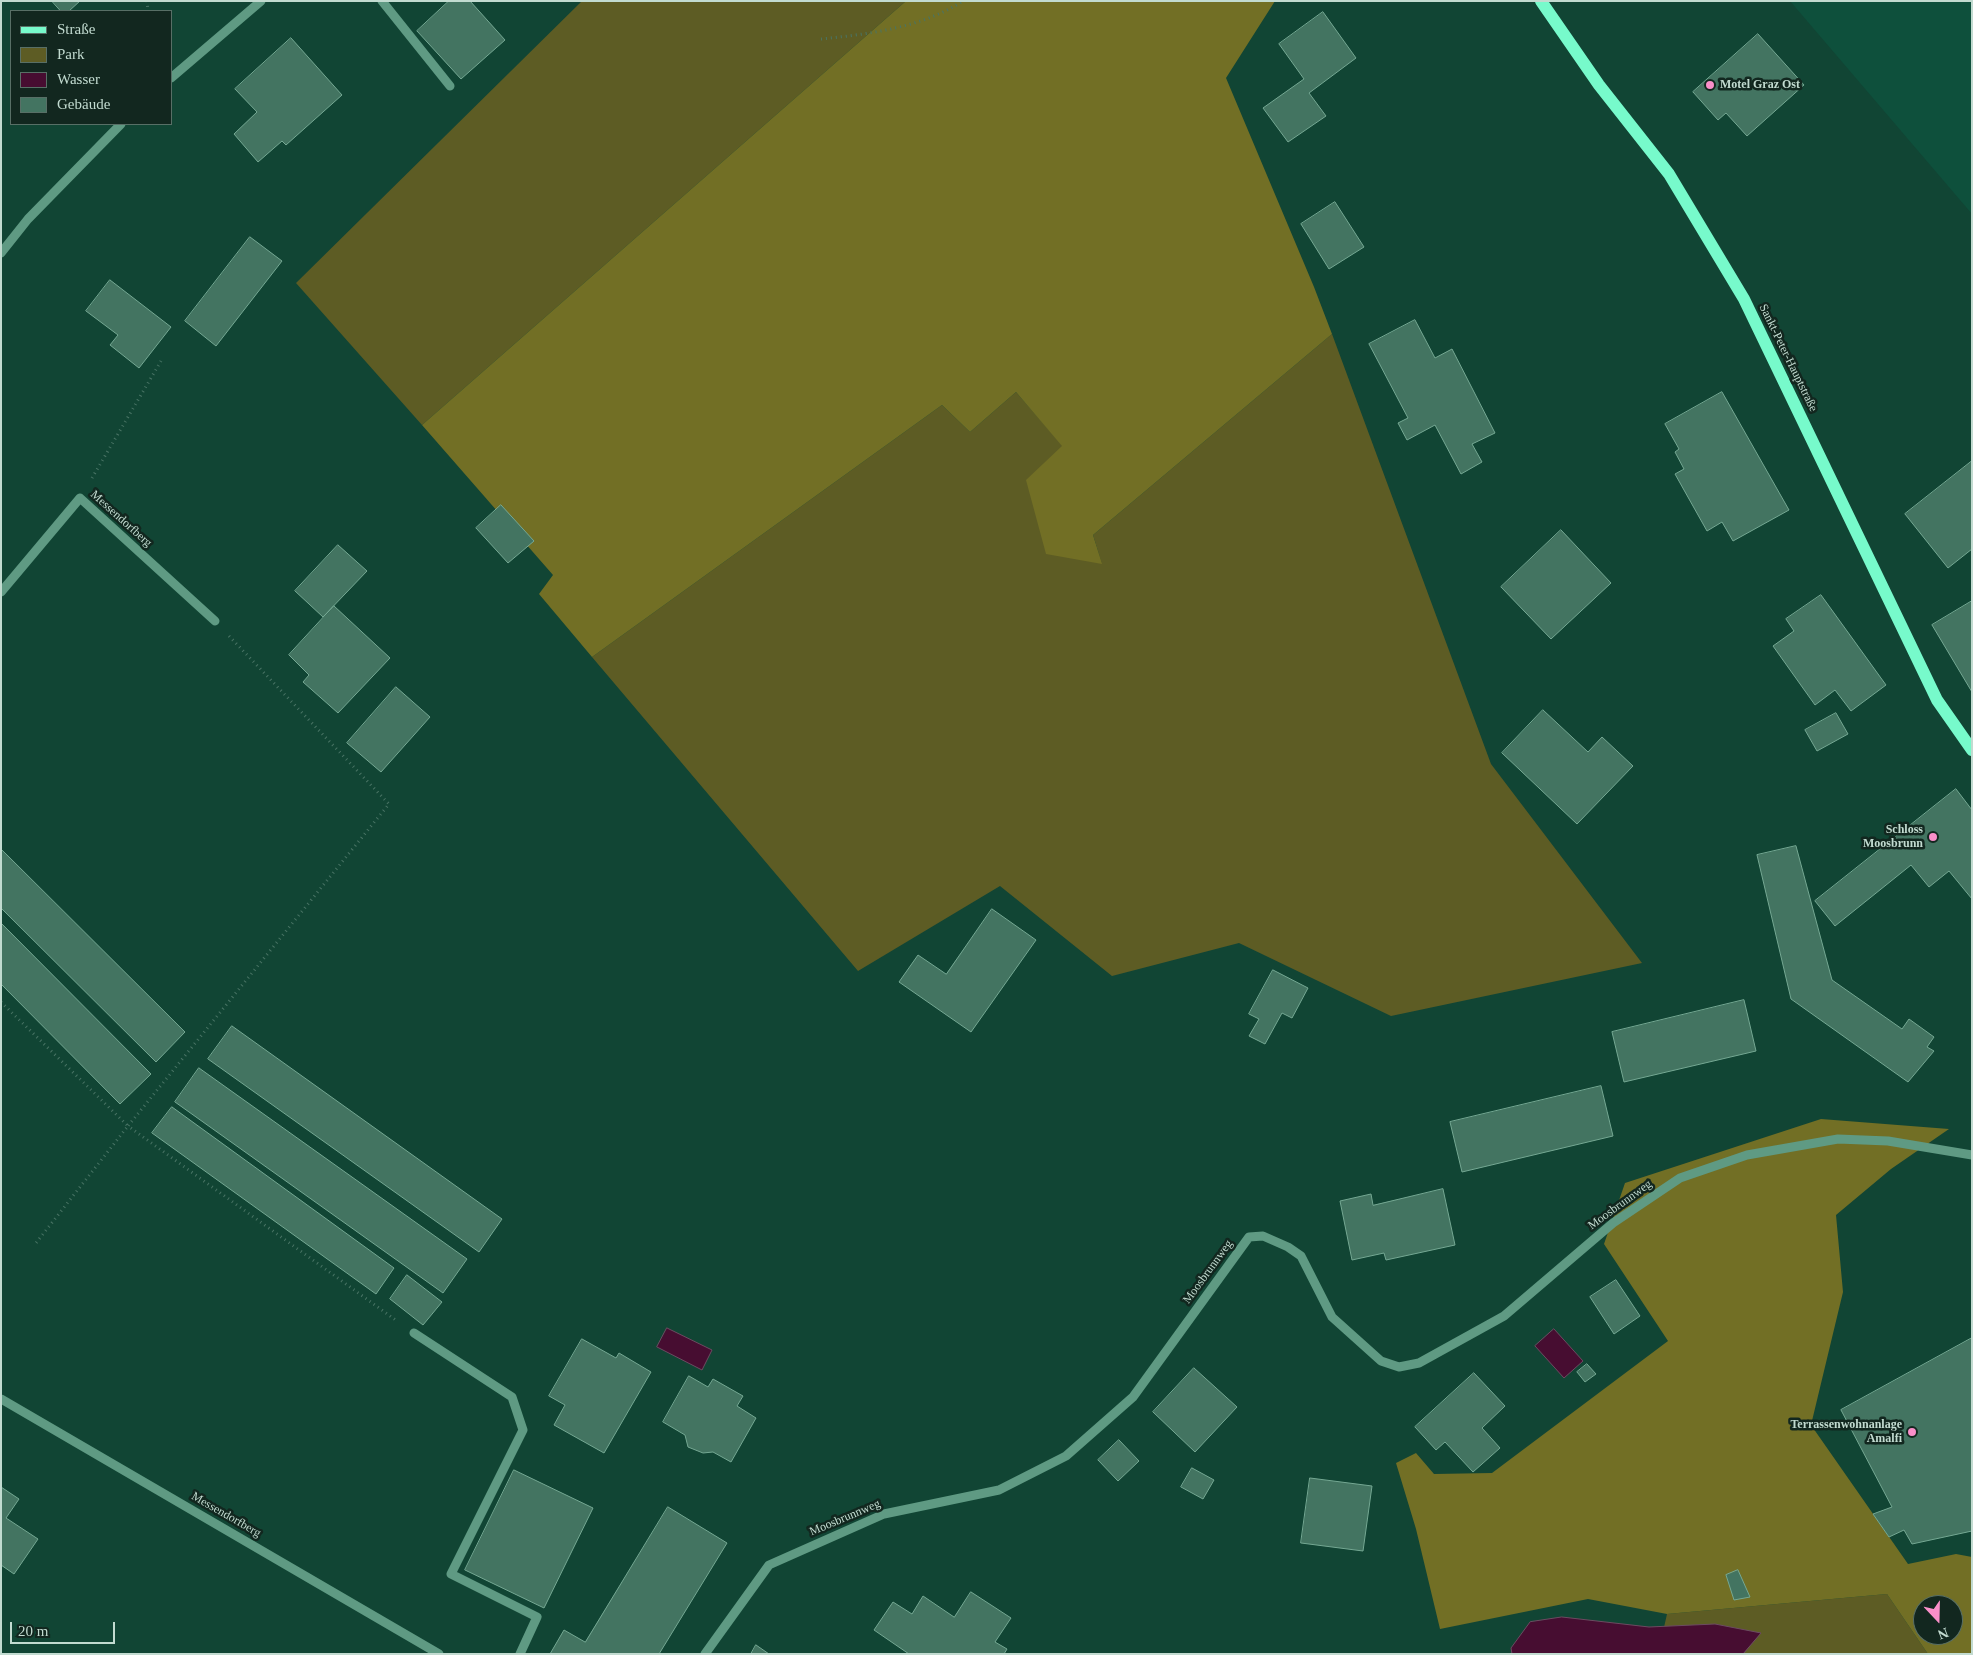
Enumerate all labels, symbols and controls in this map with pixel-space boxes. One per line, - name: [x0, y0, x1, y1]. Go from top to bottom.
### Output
- legend: [10, 10, 172, 125]
- text: Straße: [57, 21, 95, 37]
- text: Park: [57, 46, 85, 62]
- text: Wasser: [57, 71, 100, 87]
- place label: Motel Graz Ost: [1720, 78, 1800, 92]
- marker: Motel Graz Ost: [1704, 79, 1716, 91]
- text: Gebäude: [57, 96, 110, 112]
- street label: Sankt-Peter-Hauptstraße: [1756, 302, 1820, 414]
- street label: Messendorfberg: [87, 488, 155, 550]
- place label: Schloss Moosbrunn: [1863, 823, 1923, 851]
- marker: Schloss Moosbrunn: [1927, 831, 1939, 843]
- street label: Moosbrunnweg: [1585, 1177, 1655, 1233]
- street label: Moosbrunnweg: [1180, 1237, 1236, 1307]
- place label: Terrassenwohnanlage Amalfi: [1790, 1418, 1902, 1446]
- marker: Terrassenwohnanlage Amalfi: [1906, 1426, 1918, 1438]
- street label: Messendorfberg: [189, 1489, 263, 1541]
- street label: Moosbrunnweg: [808, 1497, 882, 1539]
- north arrow: [1913, 1595, 1963, 1645]
- scale bar: [12, 1612, 118, 1644]
- text: 20 m: [18, 1623, 48, 1639]
- text: N: [1936, 1625, 1951, 1642]

